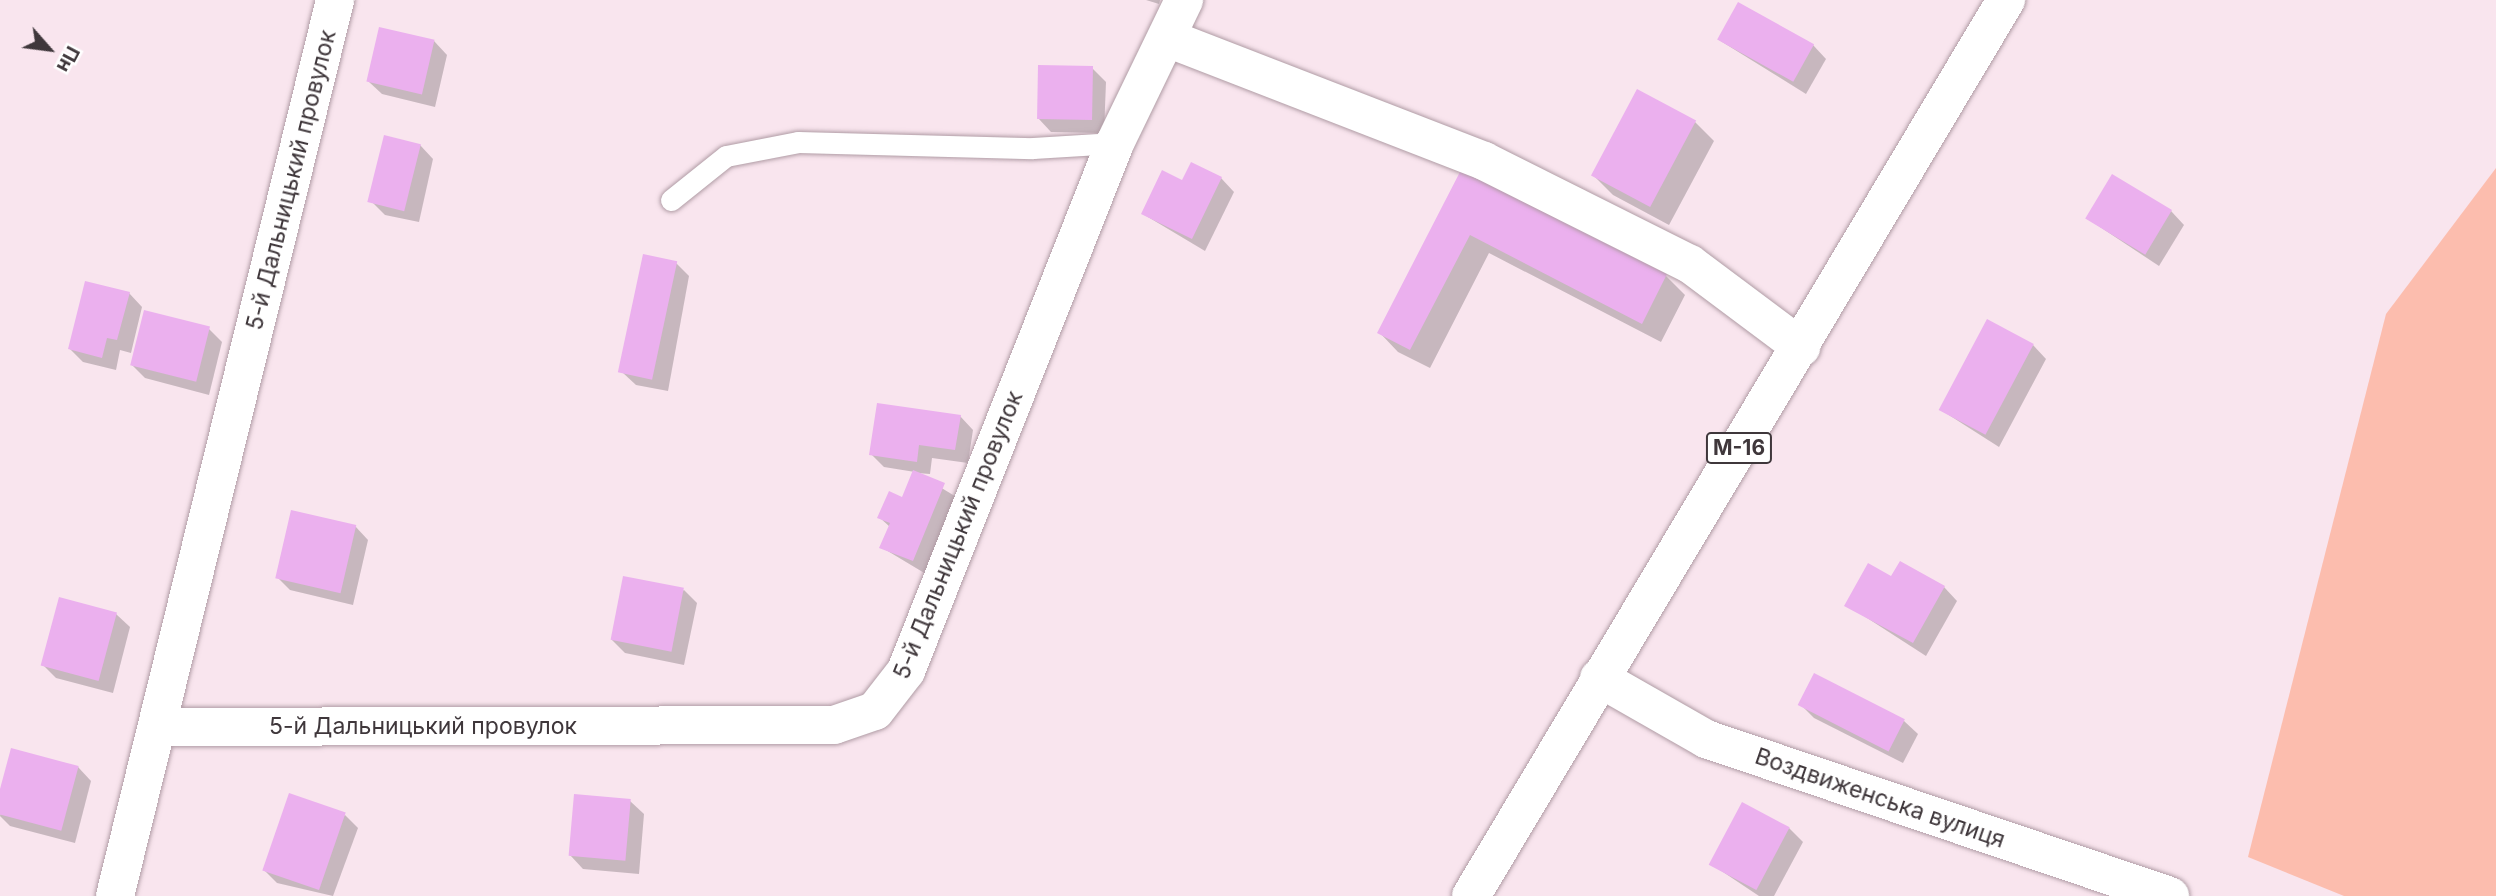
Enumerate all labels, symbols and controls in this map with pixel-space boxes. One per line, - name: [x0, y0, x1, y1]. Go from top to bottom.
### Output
- north arrow: [14, 14, 84, 84]
- street label: 5-й Дальницький провулок: [240, 27, 342, 333]
- text: Пн: [52, 42, 84, 76]
- street label: 5-й Дальницький провулок: [887, 387, 1029, 683]
- road number: М-16: [1706, 430, 1772, 466]
- street label: 5-й Дальницький провулок: [269, 712, 577, 740]
- street label: Воздвиженська вулиця: [1751, 742, 2009, 854]

